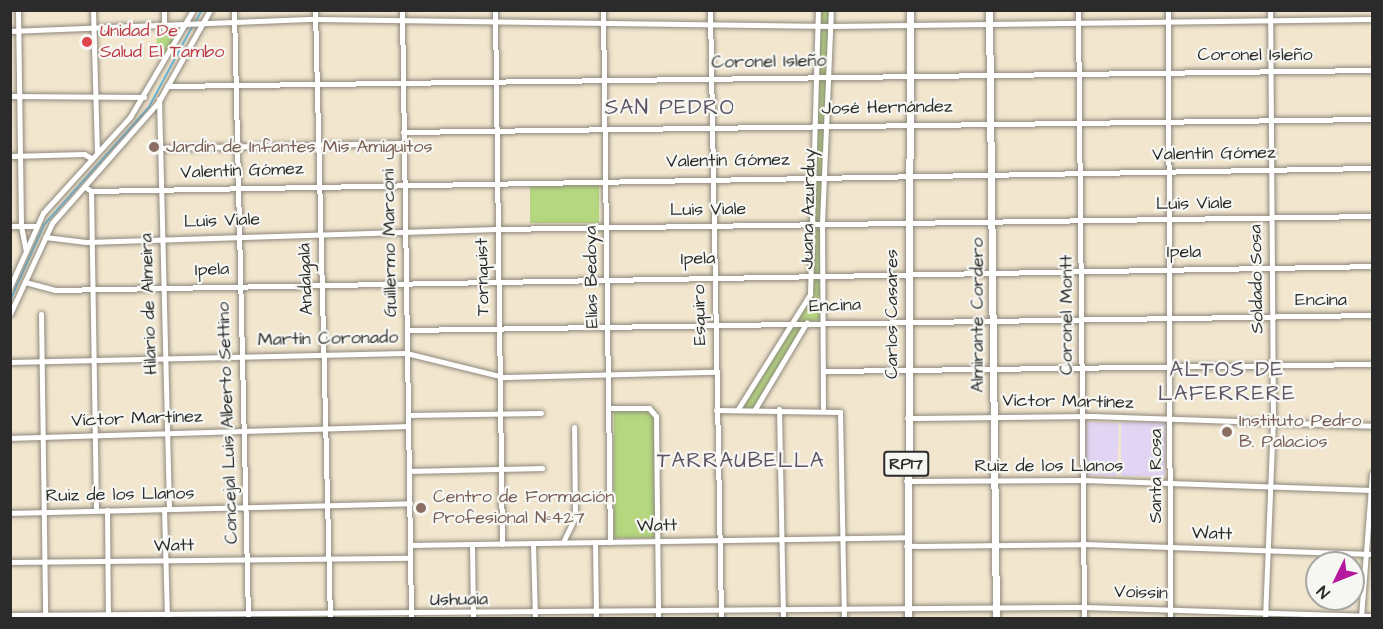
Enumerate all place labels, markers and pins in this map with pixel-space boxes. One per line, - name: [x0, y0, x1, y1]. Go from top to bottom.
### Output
- place label: Unidad De Salud El Tambo: [100, 21, 224, 63]
- marker: Unidad De Salud El Tambo: [78, 33, 96, 51]
- place label: Jardín de Infantes Mis Amiguitos: [166, 136, 432, 158]
- marker: Jardín de Infantes Mis Amiguitos: [147, 140, 161, 154]
- place label: Instituto Pedro B. Palacios: [1239, 411, 1361, 454]
- marker: Instituto Pedro B. Palacios: [1220, 425, 1234, 439]
- place label: Centro de Formación Profesional Nº427: [433, 487, 614, 530]
- marker: Centro de Formación Profesional Nº427: [414, 501, 428, 515]

